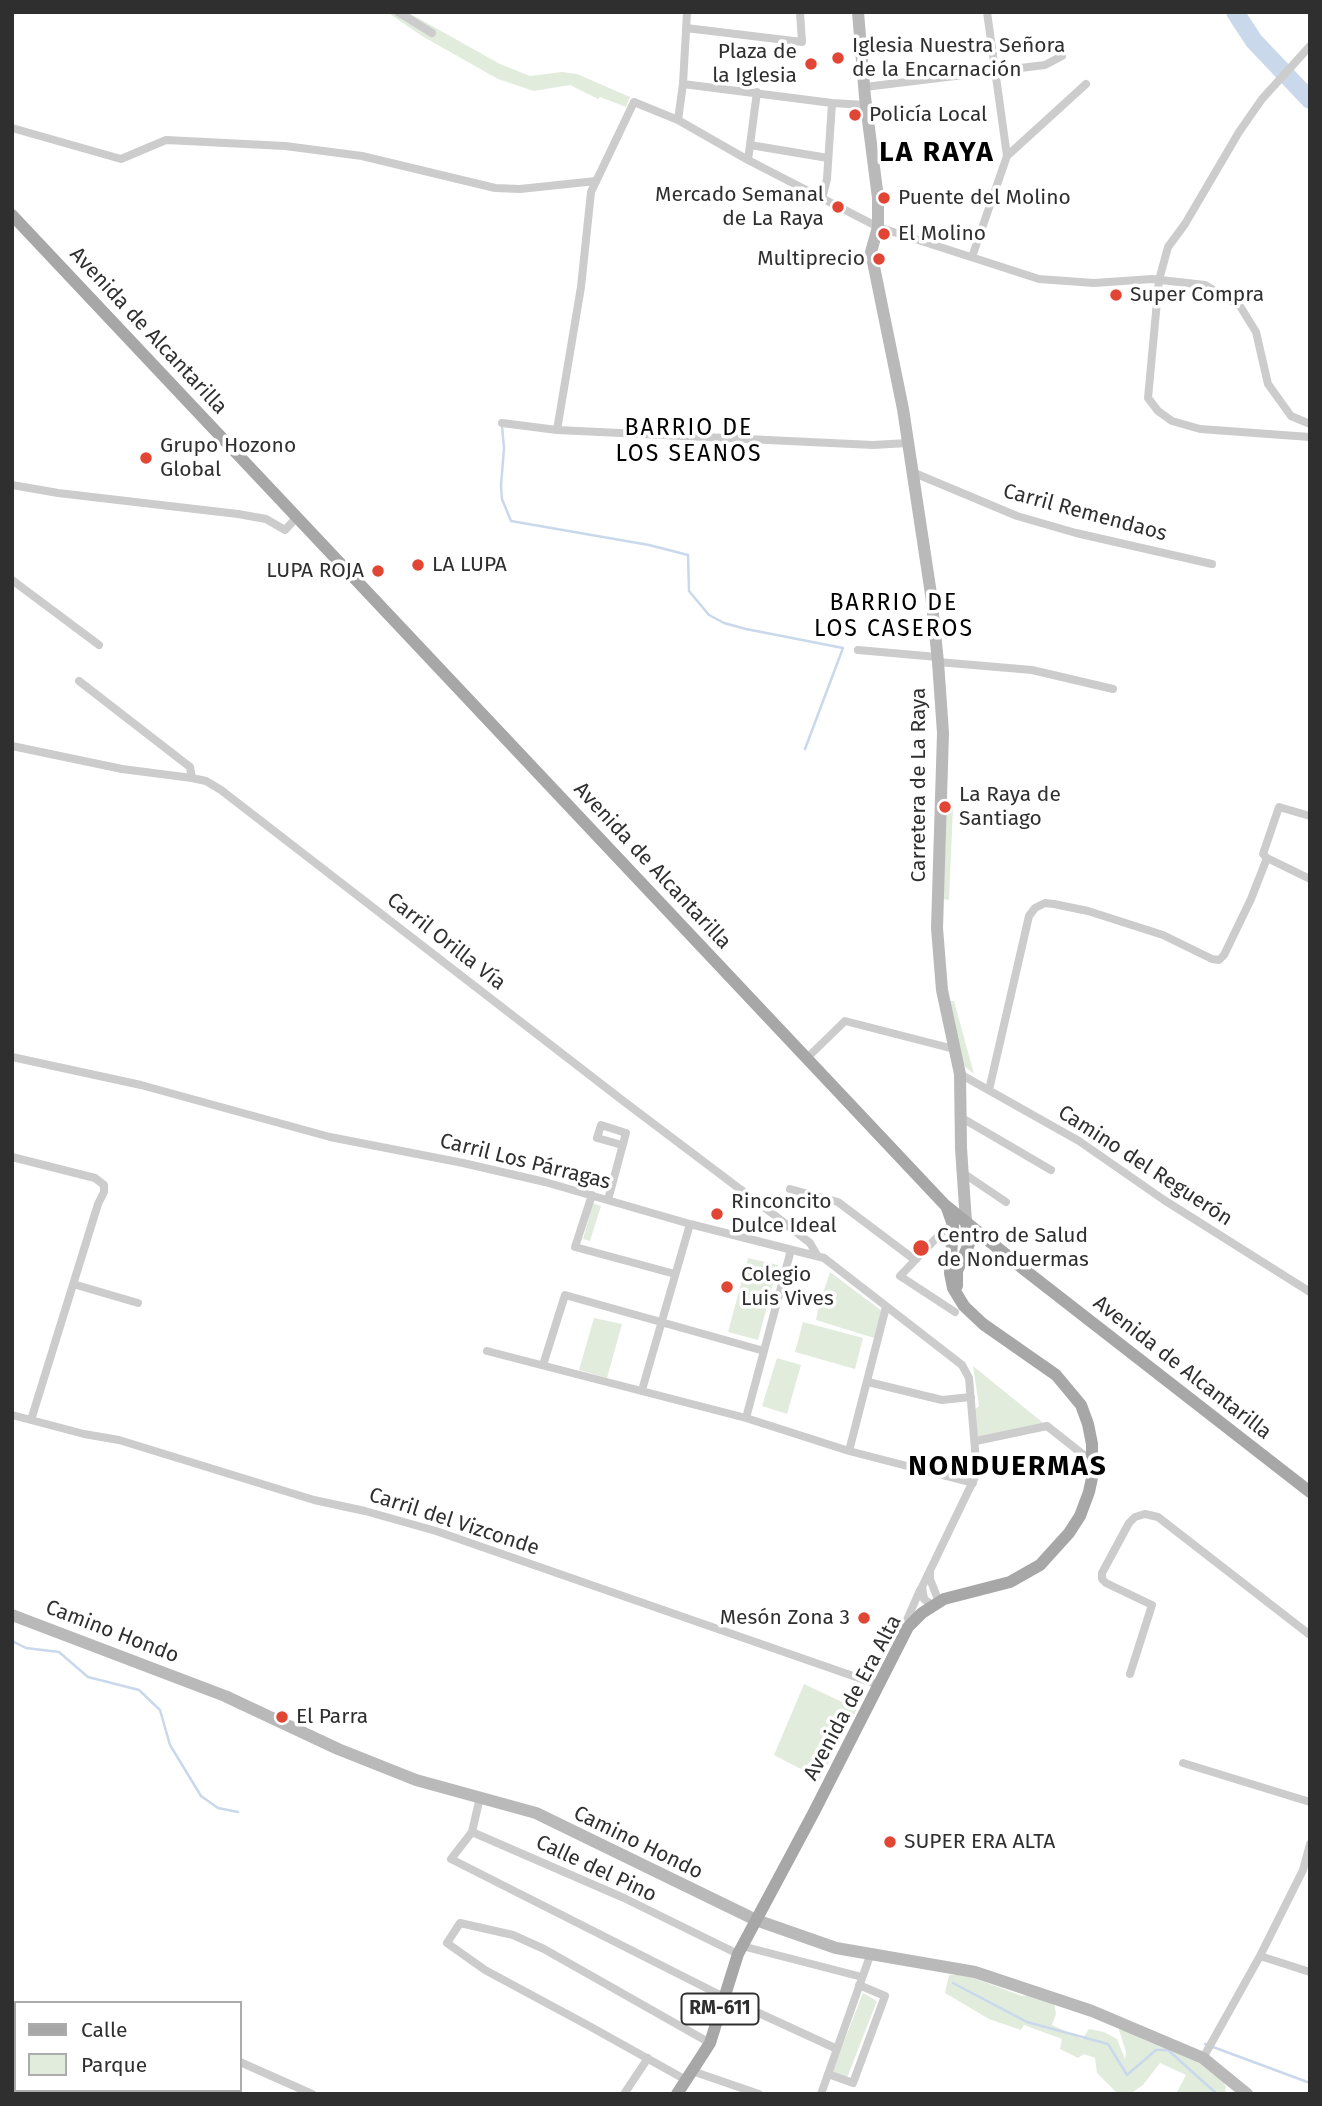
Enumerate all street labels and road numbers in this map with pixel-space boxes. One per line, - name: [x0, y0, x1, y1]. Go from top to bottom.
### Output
- street label: Avenida de Alcantarilla: [64, 242, 232, 420]
- street label: Carril Remendaos: [1000, 479, 1170, 547]
- street label: Carretera de La Raya: [906, 688, 932, 882]
- street label: Avenida de Alcantarilla: [568, 777, 736, 955]
- street label: Carril Orilla Vía: [382, 888, 510, 996]
- street label: Camino del Reguerón: [1053, 1100, 1237, 1232]
- street label: Carril Los Párragas: [437, 1129, 613, 1195]
- street label: Avenida de Alcantarilla: [1088, 1291, 1276, 1445]
- street label: Carril del Vizconde: [366, 1483, 542, 1561]
- street label: Camino Hondo: [42, 1595, 182, 1669]
- street label: Avenida de Era Alta: [799, 1611, 907, 1785]
- street label: Camino Hondo: [569, 1801, 707, 1885]
- street label: Calle del Pino: [532, 1830, 660, 1908]
- road number: RM-611: [682, 1994, 758, 2024]

